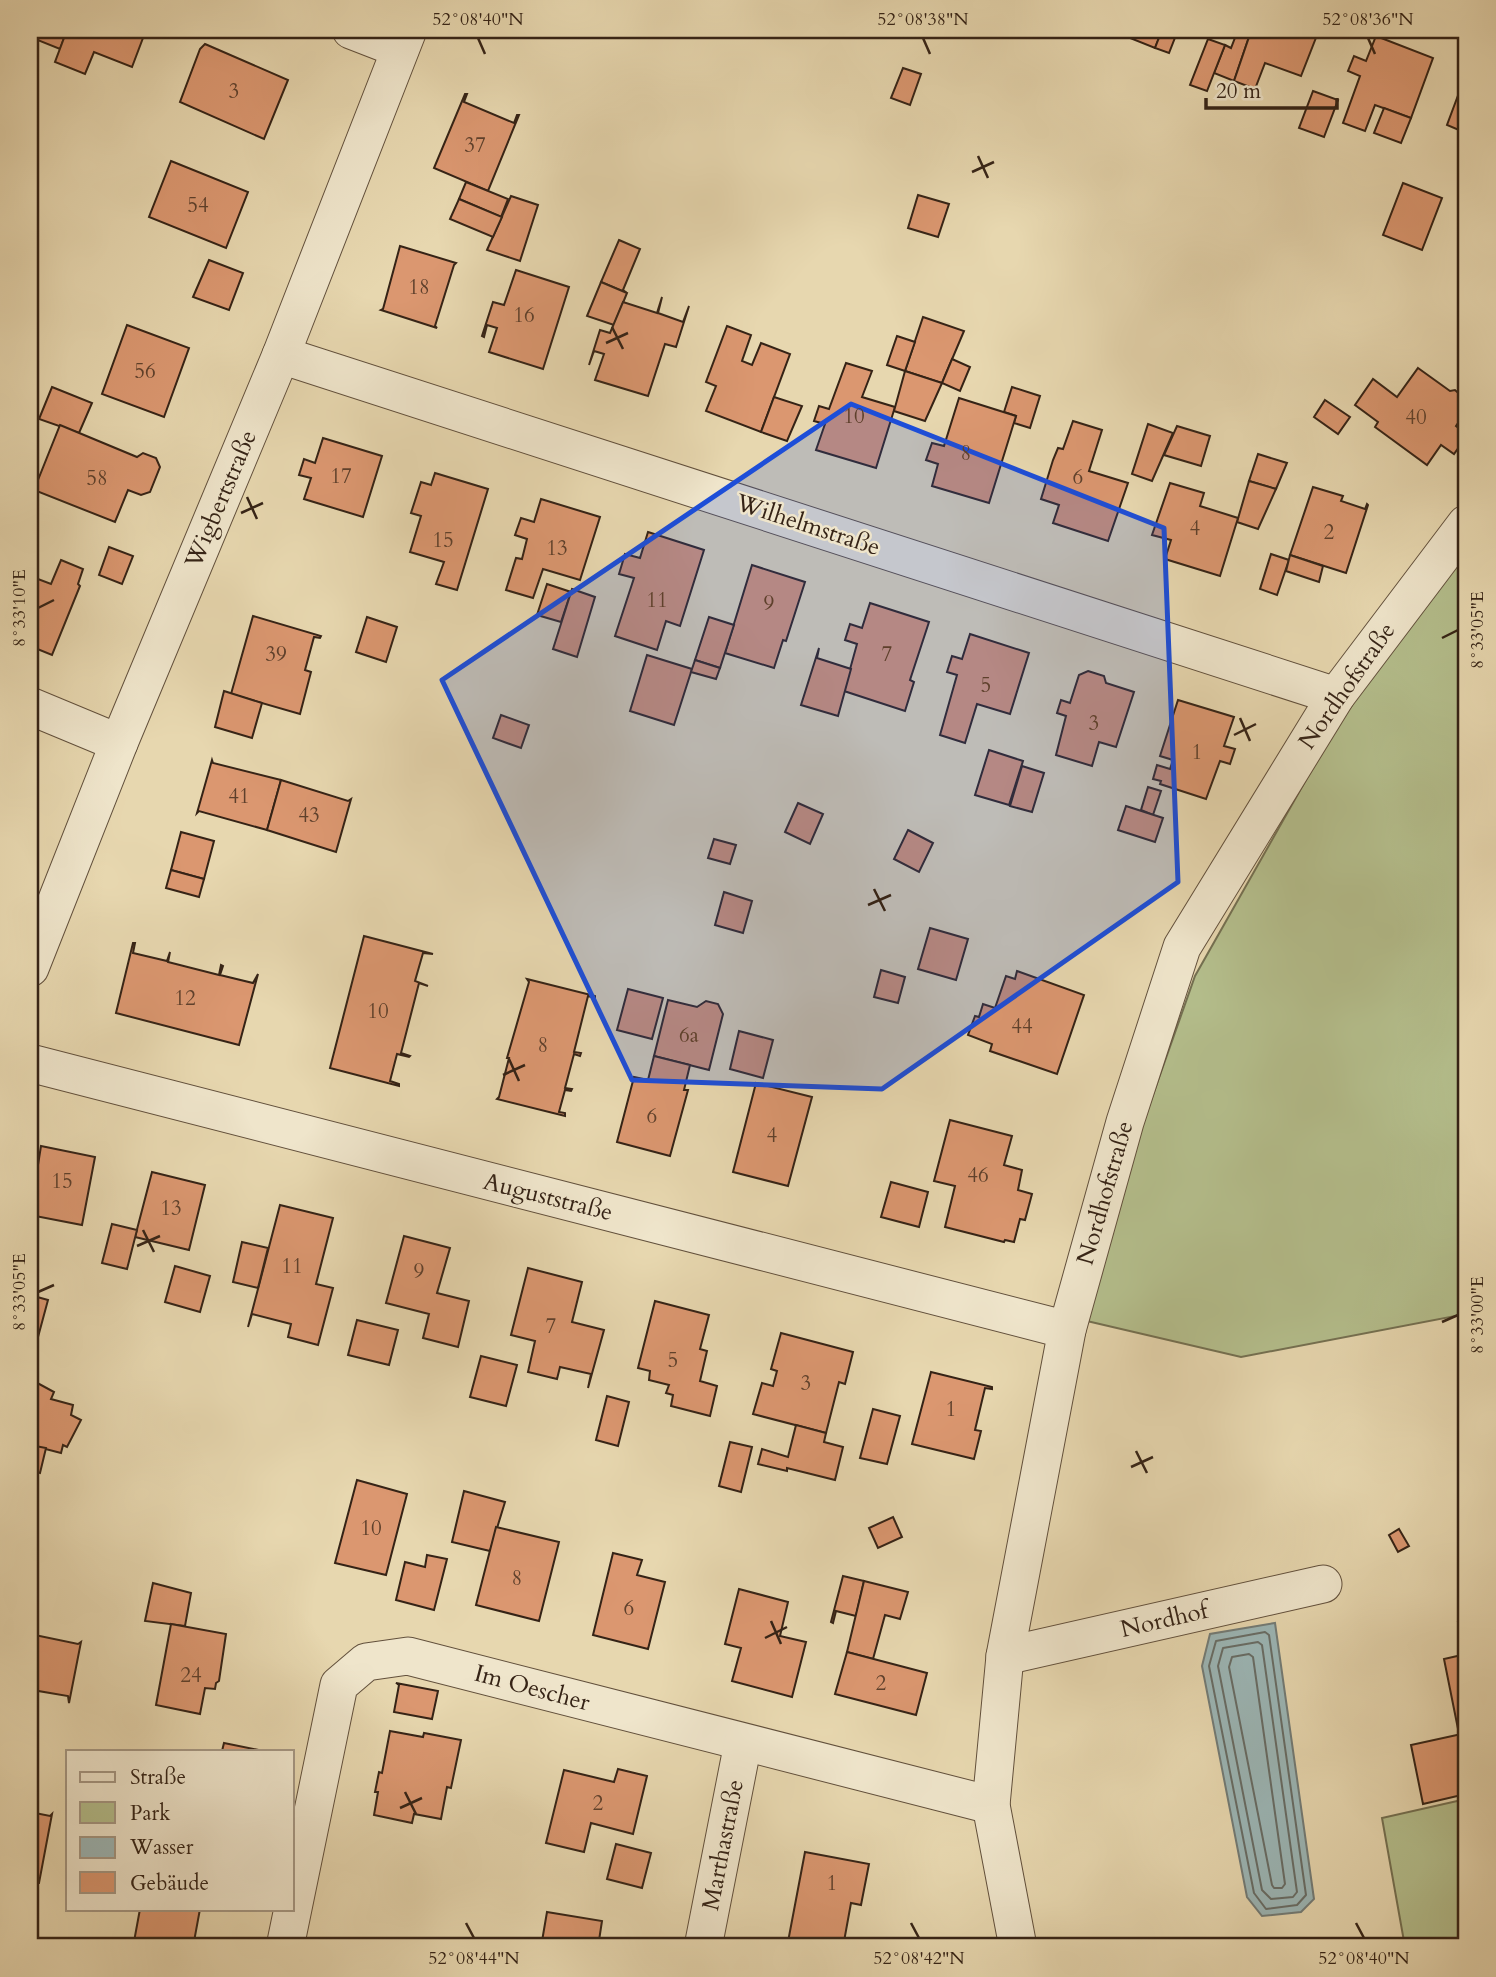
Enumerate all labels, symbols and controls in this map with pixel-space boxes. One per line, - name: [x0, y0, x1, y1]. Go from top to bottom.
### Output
- text: 52°08'40"N: [432, 7, 524, 32]
- text: 52°08'38"N: [877, 7, 969, 32]
- text: 52°08'36"N: [1322, 7, 1414, 32]
- scale bar: [1206, 66, 1337, 110]
- house number: 3: [229, 77, 239, 106]
- text: 20 m: [1216, 77, 1261, 106]
- house number: 37: [464, 131, 486, 160]
- house number: 54: [187, 191, 209, 220]
- house number: 18: [408, 273, 430, 302]
- house number: 16: [513, 301, 535, 330]
- house number: 56: [134, 357, 156, 386]
- house number: 10: [843, 402, 865, 431]
- house number: 40: [1405, 403, 1427, 432]
- street label: Wigbertstraße: [177, 425, 265, 574]
- house number: 8: [961, 439, 971, 468]
- house number: 17: [330, 462, 352, 491]
- house number: 6: [1073, 463, 1083, 492]
- house number: 58: [86, 464, 108, 493]
- street label: Wilhelmstraße: [731, 486, 884, 564]
- house number: 4: [1190, 514, 1201, 543]
- house number: 2: [1324, 518, 1335, 547]
- house number: 15: [432, 526, 454, 555]
- house number: 13: [546, 534, 568, 563]
- text: 8°33'10"E: [7, 569, 32, 647]
- house number: 11: [646, 586, 668, 615]
- house number: 9: [764, 589, 775, 618]
- text: 8°33'05"E: [1465, 591, 1490, 669]
- street label: Nordhofstraße: [1291, 616, 1403, 756]
- house number: 39: [265, 640, 287, 669]
- house number: 7: [882, 640, 893, 669]
- house number: 5: [981, 671, 991, 700]
- house number: 3: [1089, 709, 1099, 738]
- house number: 1: [1192, 738, 1202, 767]
- house number: 41: [228, 782, 250, 811]
- house number: 43: [298, 801, 320, 830]
- house number: 12: [174, 984, 196, 1013]
- house number: 10: [367, 997, 389, 1026]
- house number: 44: [1011, 1012, 1033, 1041]
- house number: 6a: [679, 1021, 699, 1050]
- house number: 8: [538, 1031, 548, 1060]
- house number: 6: [647, 1102, 657, 1131]
- street label: Nordhofstraße: [1069, 1117, 1141, 1269]
- house number: 4: [767, 1121, 778, 1150]
- house number: 46: [967, 1161, 989, 1190]
- street label: Auguststraße: [480, 1165, 616, 1229]
- house number: 15: [51, 1167, 73, 1196]
- house number: 13: [160, 1194, 182, 1223]
- house number: 11: [281, 1252, 303, 1281]
- text: 8°33'05"E: [7, 1253, 32, 1331]
- house number: 9: [414, 1257, 425, 1286]
- text: 8°33'00"E: [1465, 1276, 1490, 1354]
- house number: 7: [546, 1312, 557, 1341]
- house number: 5: [668, 1346, 678, 1375]
- house number: 3: [801, 1369, 811, 1398]
- house number: 1: [946, 1395, 956, 1424]
- house number: 10: [360, 1514, 382, 1543]
- house number: 8: [512, 1564, 522, 1593]
- street label: Nordhof: [1117, 1593, 1214, 1646]
- house number: 6: [624, 1594, 634, 1623]
- street label: Im Oescher: [471, 1657, 594, 1719]
- house number: 24: [180, 1661, 202, 1690]
- house number: 2: [876, 1669, 887, 1698]
- legend: [66, 1750, 294, 1910]
- text: Straße: [130, 1763, 186, 1792]
- street label: Marthastraße: [694, 1777, 752, 1913]
- house number: 2: [593, 1789, 604, 1818]
- text: Park: [130, 1799, 171, 1828]
- text: Wasser: [129, 1833, 194, 1862]
- text: Gebäude: [130, 1869, 209, 1898]
- house number: 1: [827, 1869, 837, 1898]
- text: 52°08'44"N: [428, 1946, 520, 1971]
- text: 52°08'42"N: [873, 1946, 965, 1971]
- text: 52°08'40"N: [1318, 1946, 1410, 1971]

